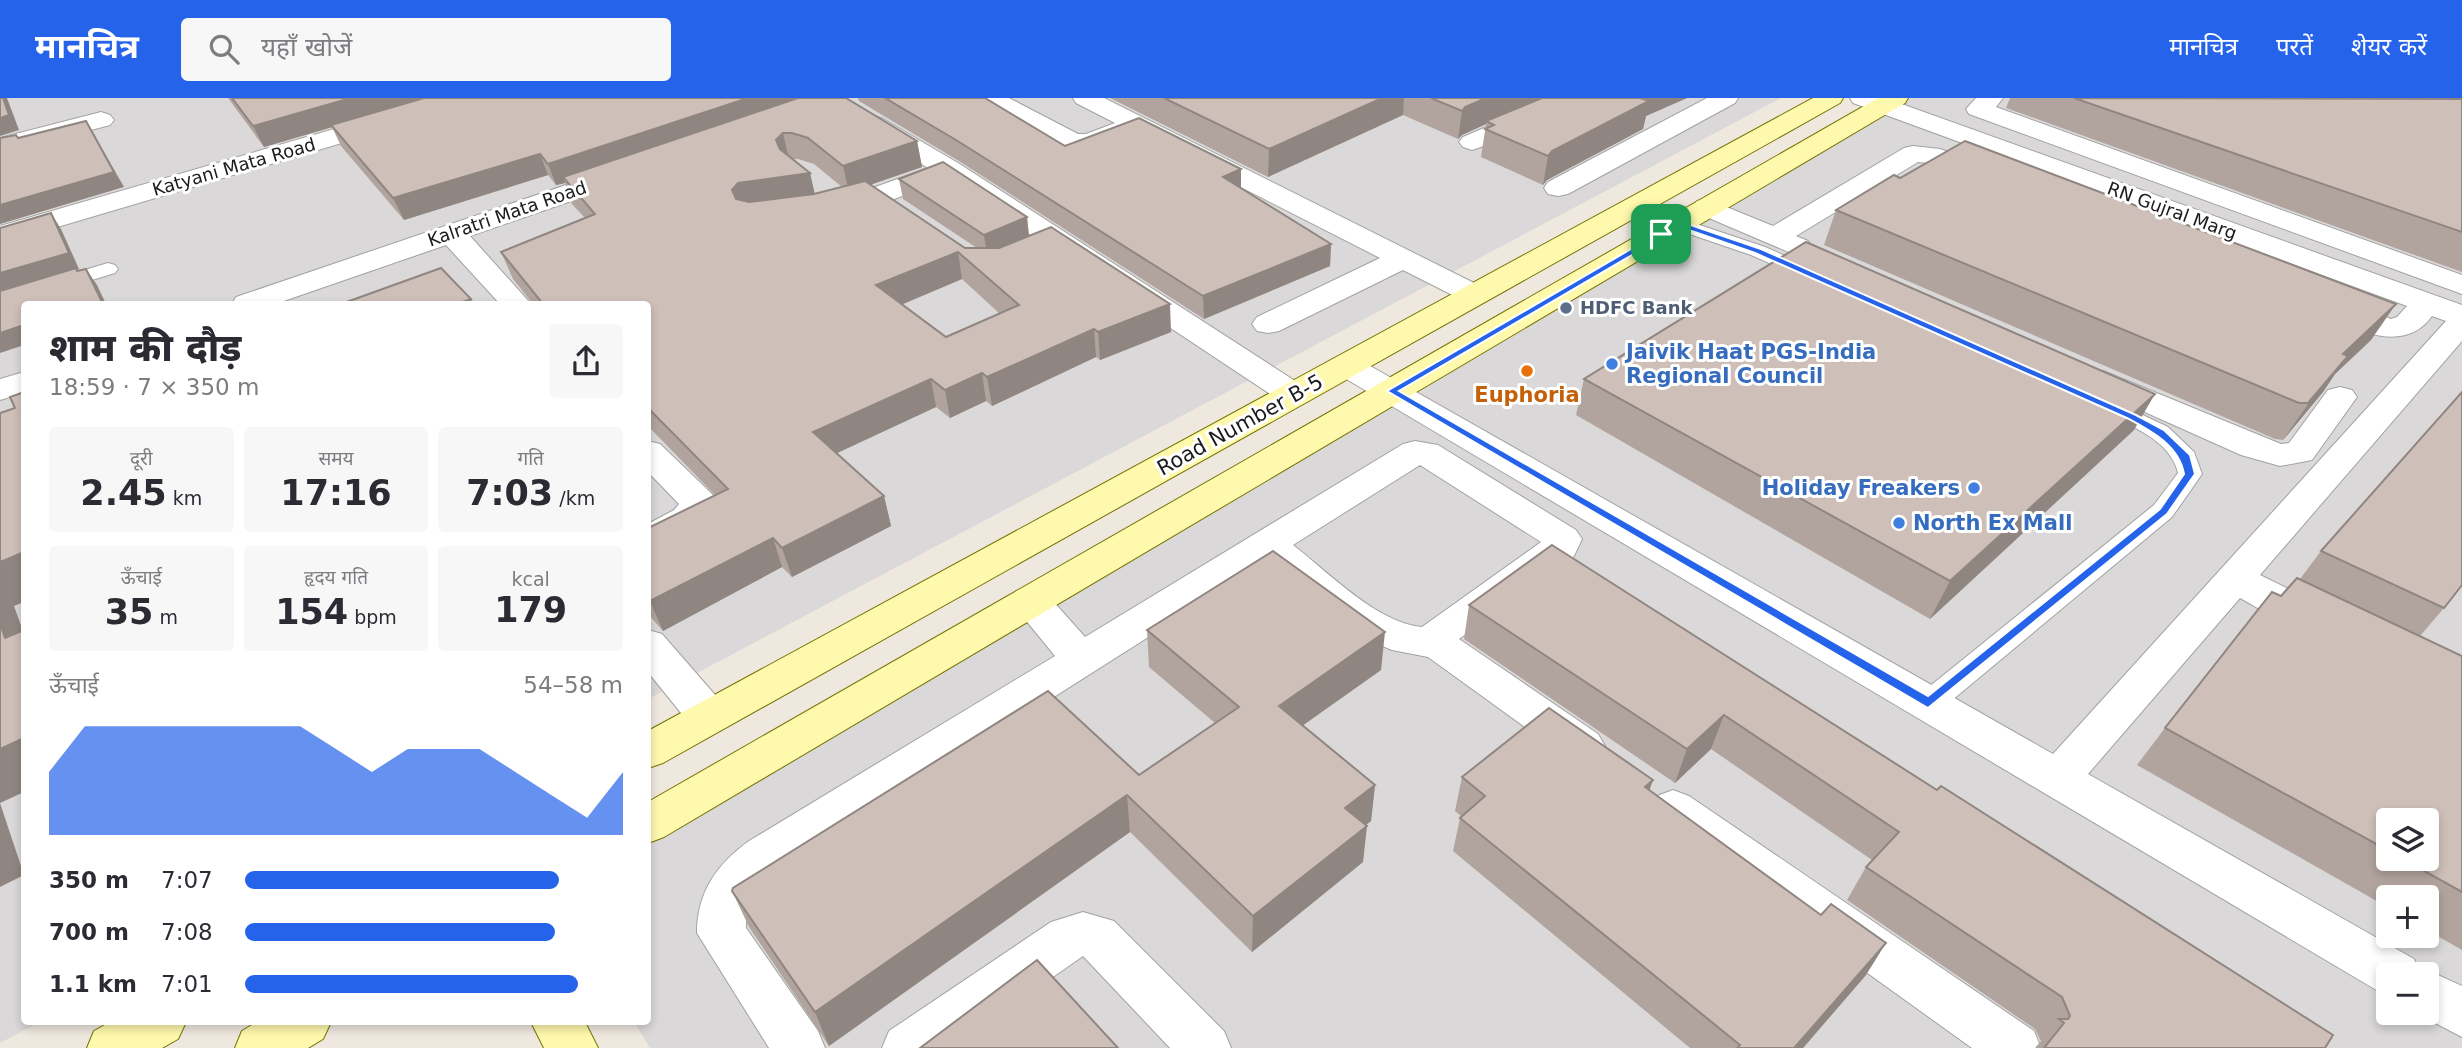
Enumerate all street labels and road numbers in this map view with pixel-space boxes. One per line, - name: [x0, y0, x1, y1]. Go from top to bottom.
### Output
- street label: Katyani Mata Road: [150, 133, 318, 200]
- street label: Kalratri Mata Road: [425, 176, 589, 251]
- street label: RN Gujral Marg: [2105, 177, 2240, 244]
- street label: Road Number B-5: [1153, 369, 1327, 481]

